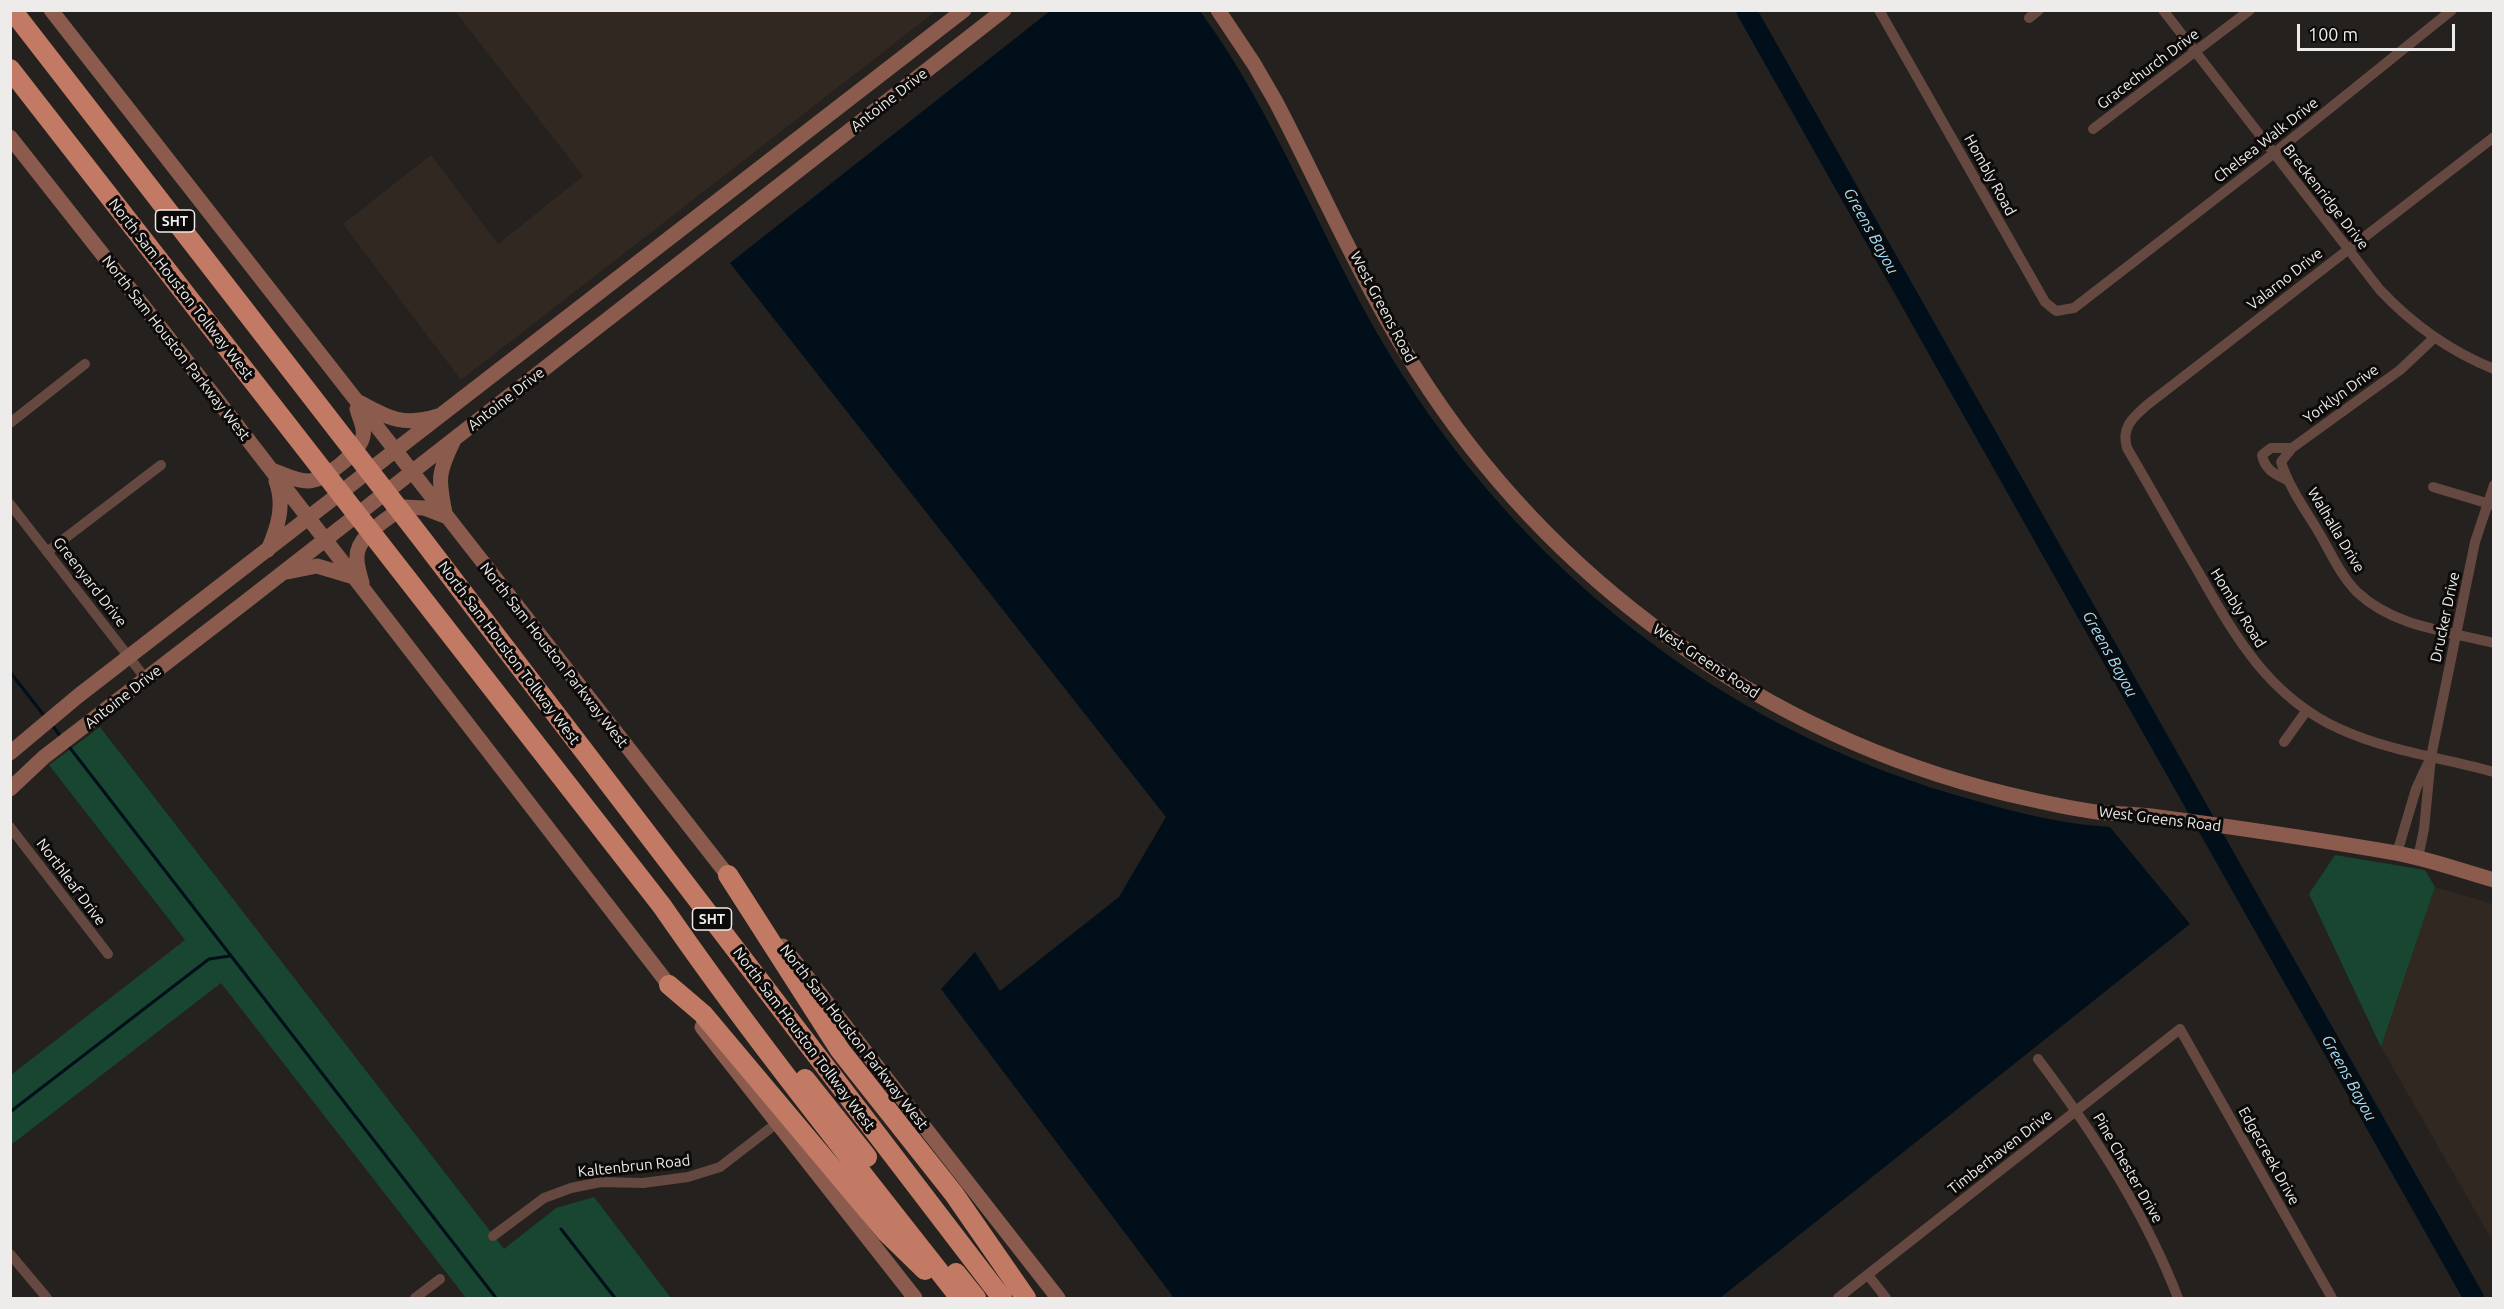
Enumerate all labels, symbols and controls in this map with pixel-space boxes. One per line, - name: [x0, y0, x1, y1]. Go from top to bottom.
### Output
- scale bar: [2300, 12, 2458, 50]
- text: 100 m: [2308, 24, 2358, 44]
- street label: Gracechurch Drive: [2094, 25, 2202, 113]
- street label: Antoine Drive: [847, 64, 931, 136]
- street label: Chelsea Walk Drive: [2210, 94, 2322, 186]
- street label: Hombly Road: [1960, 131, 2020, 219]
- street label: Breckenridge Drive: [2279, 141, 2373, 253]
- water label: Greens Bayou: [1839, 185, 1903, 277]
- street label: North Sam Houston Tollway West: [105, 195, 257, 383]
- road number: SHT: [156, 210, 195, 232]
- street label: Valarno Drive: [2244, 244, 2326, 314]
- street label: West Greens Road: [1346, 248, 1420, 366]
- street label: North Sam Houston Parkway West: [98, 252, 254, 444]
- street label: Yorklyn Drive: [2300, 361, 2382, 427]
- street label: Antoine Drive: [464, 363, 548, 435]
- street label: Walhalla Drive: [2304, 484, 2368, 576]
- street label: Greenyard Drive: [49, 534, 131, 630]
- street label: North Sam Houston Tollway West: [434, 558, 584, 748]
- street label: North Sam Houston Parkway West: [476, 559, 632, 751]
- street label: Hombly Road: [2206, 565, 2270, 651]
- street label: Drucker Drive: [2427, 570, 2463, 664]
- water label: Greens Bayou: [2078, 608, 2142, 700]
- street label: West Greens Road: [1650, 620, 1762, 702]
- street label: Antoine Drive: [81, 661, 165, 733]
- street label: West Greens Road: [2098, 803, 2222, 835]
- street label: Northleaf Drive: [32, 835, 110, 929]
- road number: SHT: [692, 908, 732, 930]
- street label: North Sam Houston Parkway West: [776, 941, 932, 1133]
- street label: North Sam Houston Tollway West: [729, 944, 879, 1134]
- water label: Greens Bayou: [2317, 1032, 2381, 1124]
- street label: Edgecreek Drive: [2235, 1104, 2303, 1208]
- street label: Timberhaven Drive: [1944, 1106, 2056, 1198]
- street label: Pine Chester Drive: [2089, 1110, 2167, 1226]
- street label: Kaltenbrun Road: [577, 1151, 691, 1181]

